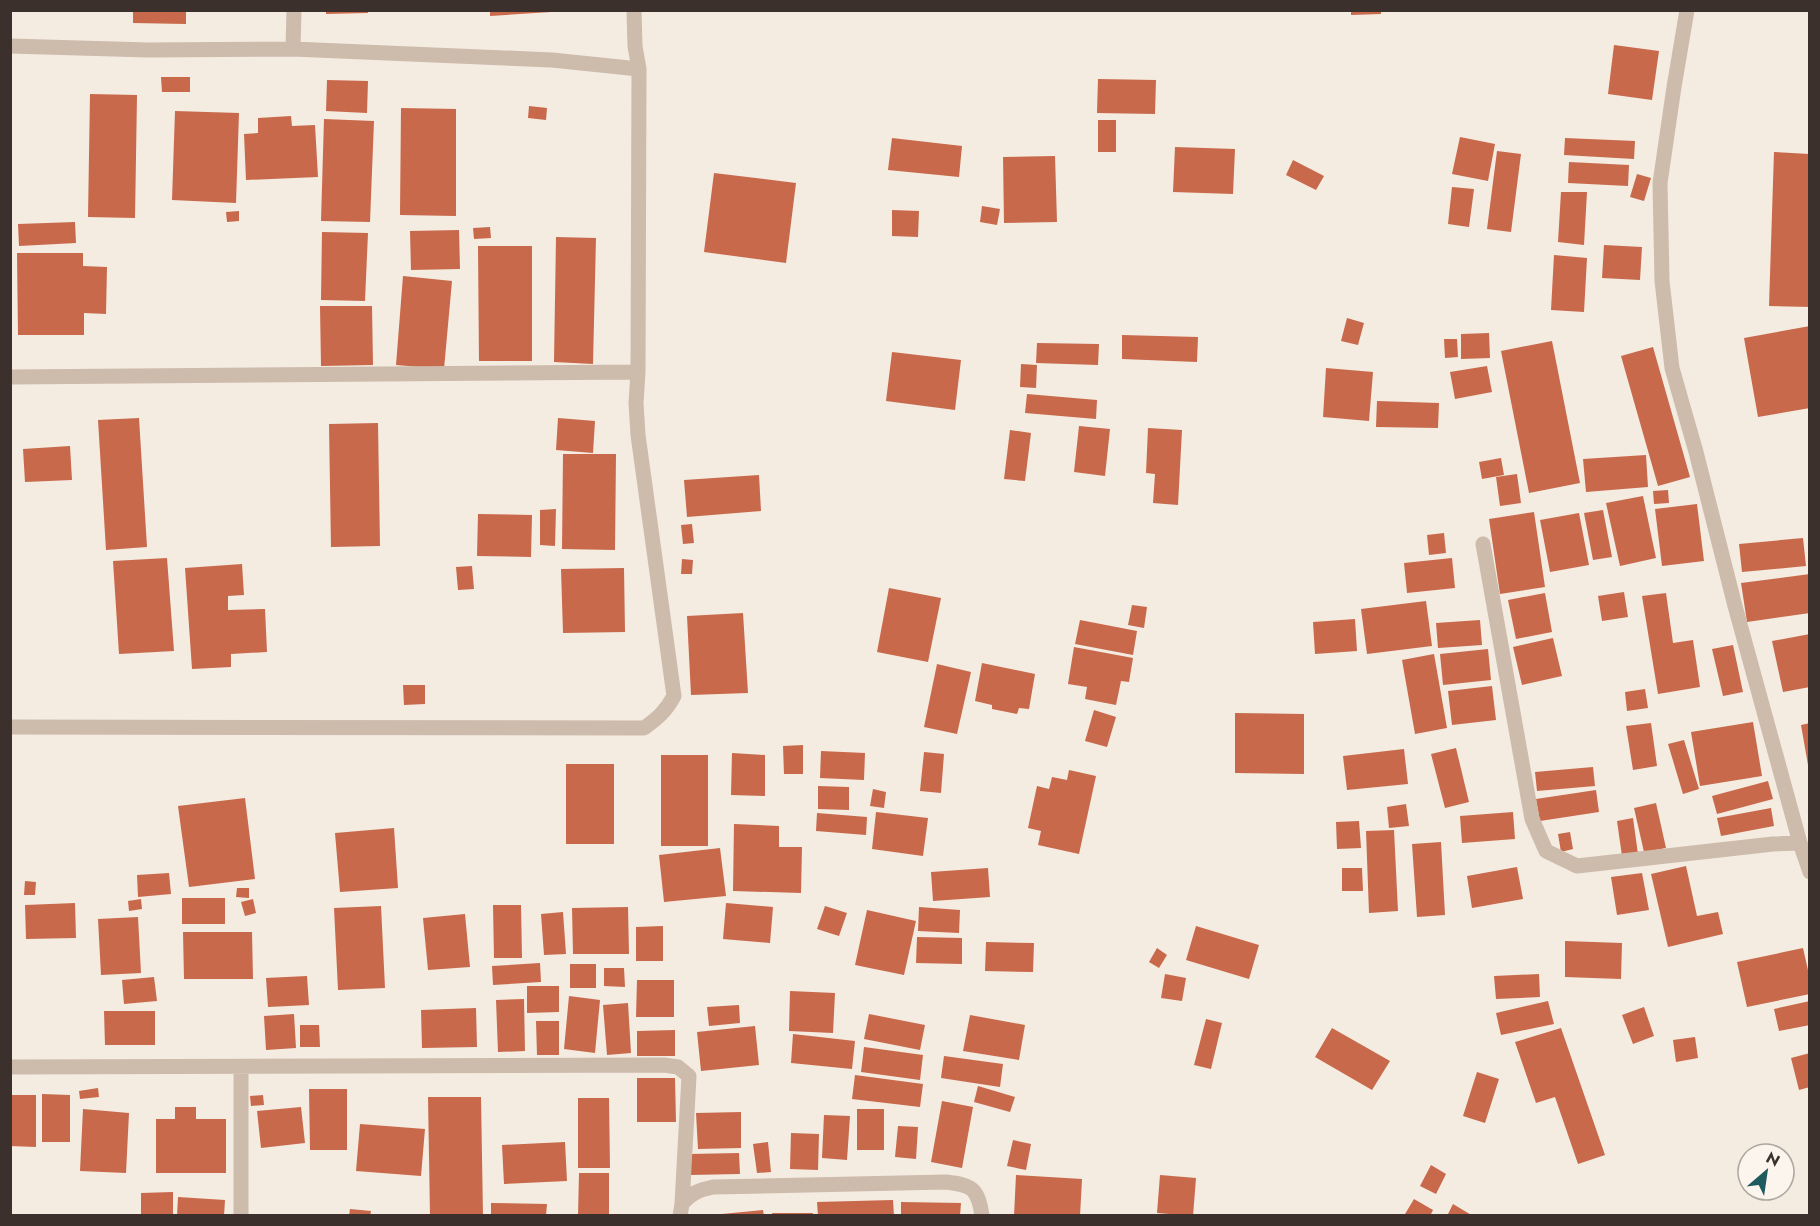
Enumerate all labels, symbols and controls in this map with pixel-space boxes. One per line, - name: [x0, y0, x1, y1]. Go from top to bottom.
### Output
- north arrow: [1736, 1142, 1796, 1202]
- text: N: [1762, 1146, 1784, 1172]

